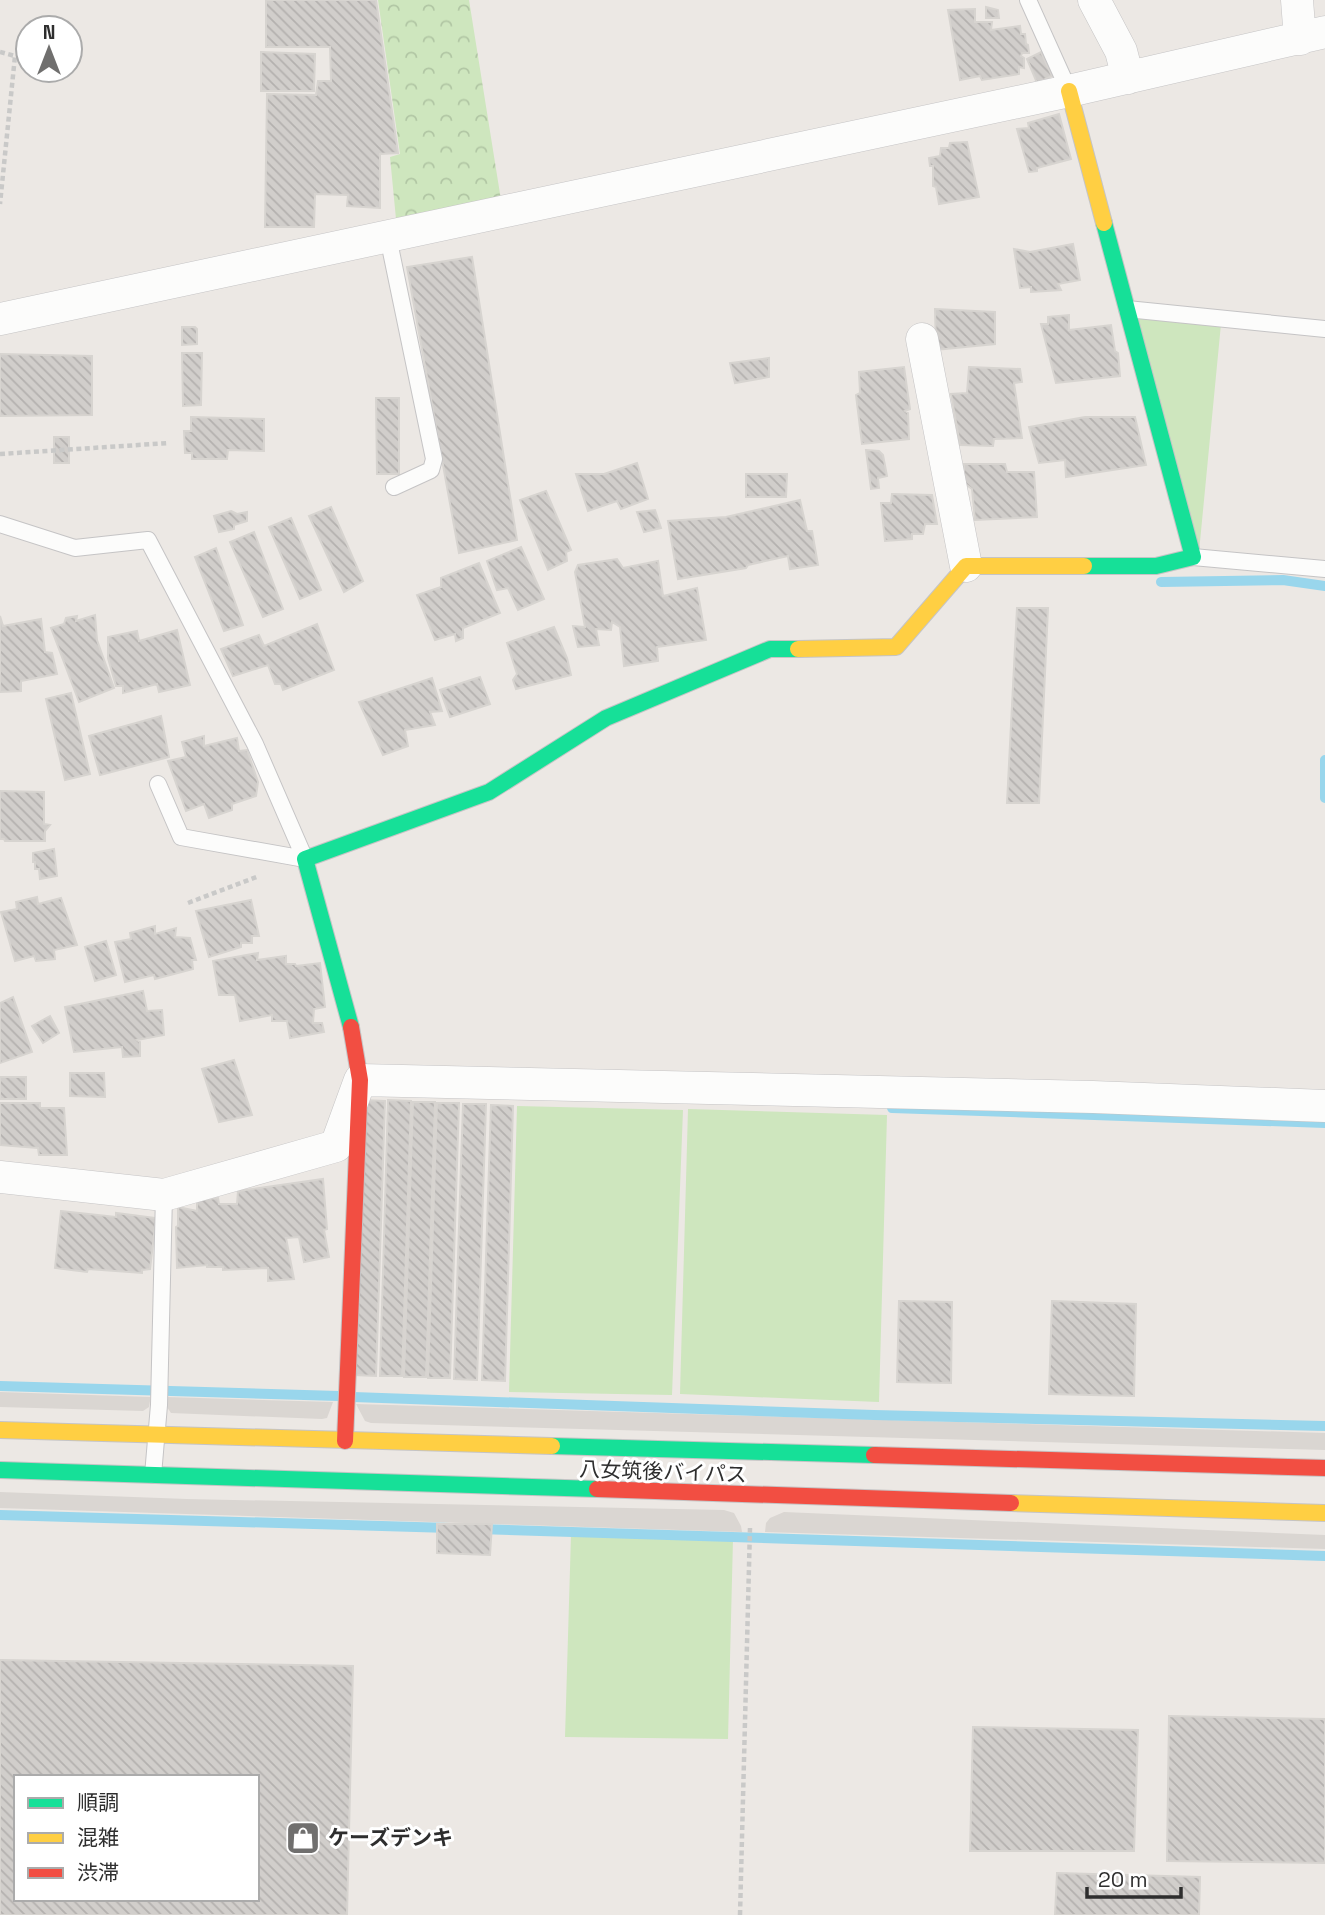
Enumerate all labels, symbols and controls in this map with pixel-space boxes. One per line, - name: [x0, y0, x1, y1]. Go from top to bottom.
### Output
- north arrow: [14, 14, 84, 84]
- text: N: [43, 20, 55, 45]
- street label: 八女筑後バイパス: [579, 1455, 747, 1488]
- legend: [14, 1775, 259, 1901]
- text: 順調: [77, 1789, 119, 1816]
- shop icon: ケーズデンキ: [284, 1819, 322, 1857]
- text: 混雑: [77, 1824, 119, 1851]
- place label: ケーズデンキ: [328, 1824, 453, 1851]
- scale bar: [1087, 1856, 1182, 1900]
- text: 渋滞: [77, 1859, 119, 1886]
- text: 20 m: [1098, 1866, 1148, 1893]

